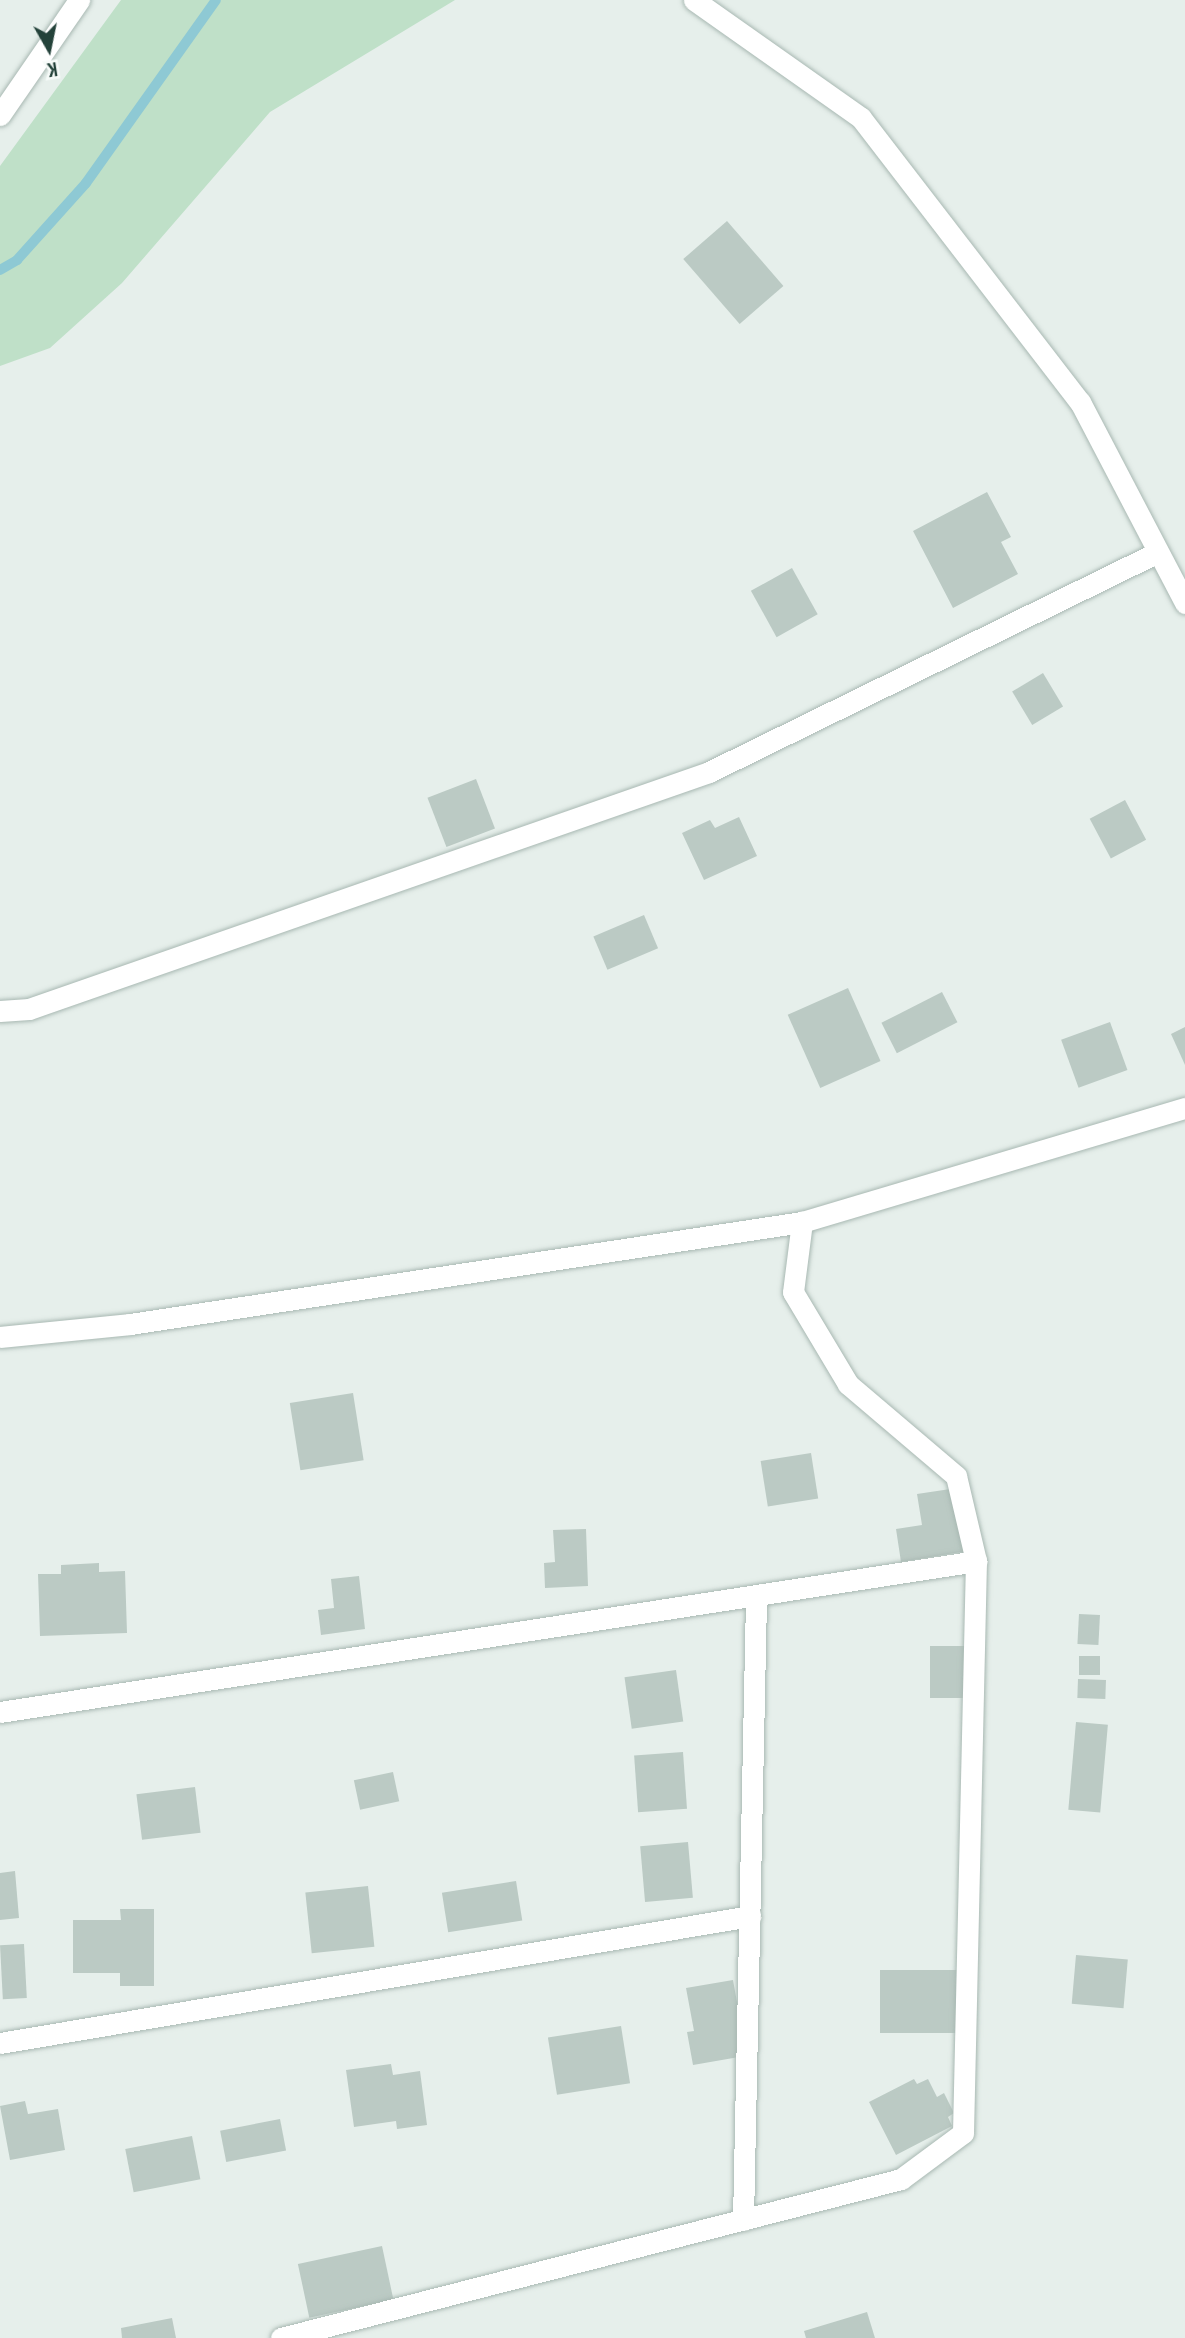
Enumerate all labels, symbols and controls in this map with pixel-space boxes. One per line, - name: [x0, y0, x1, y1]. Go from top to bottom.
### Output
- north arrow: [14, 14, 84, 84]
- text: K: [46, 57, 59, 82]

